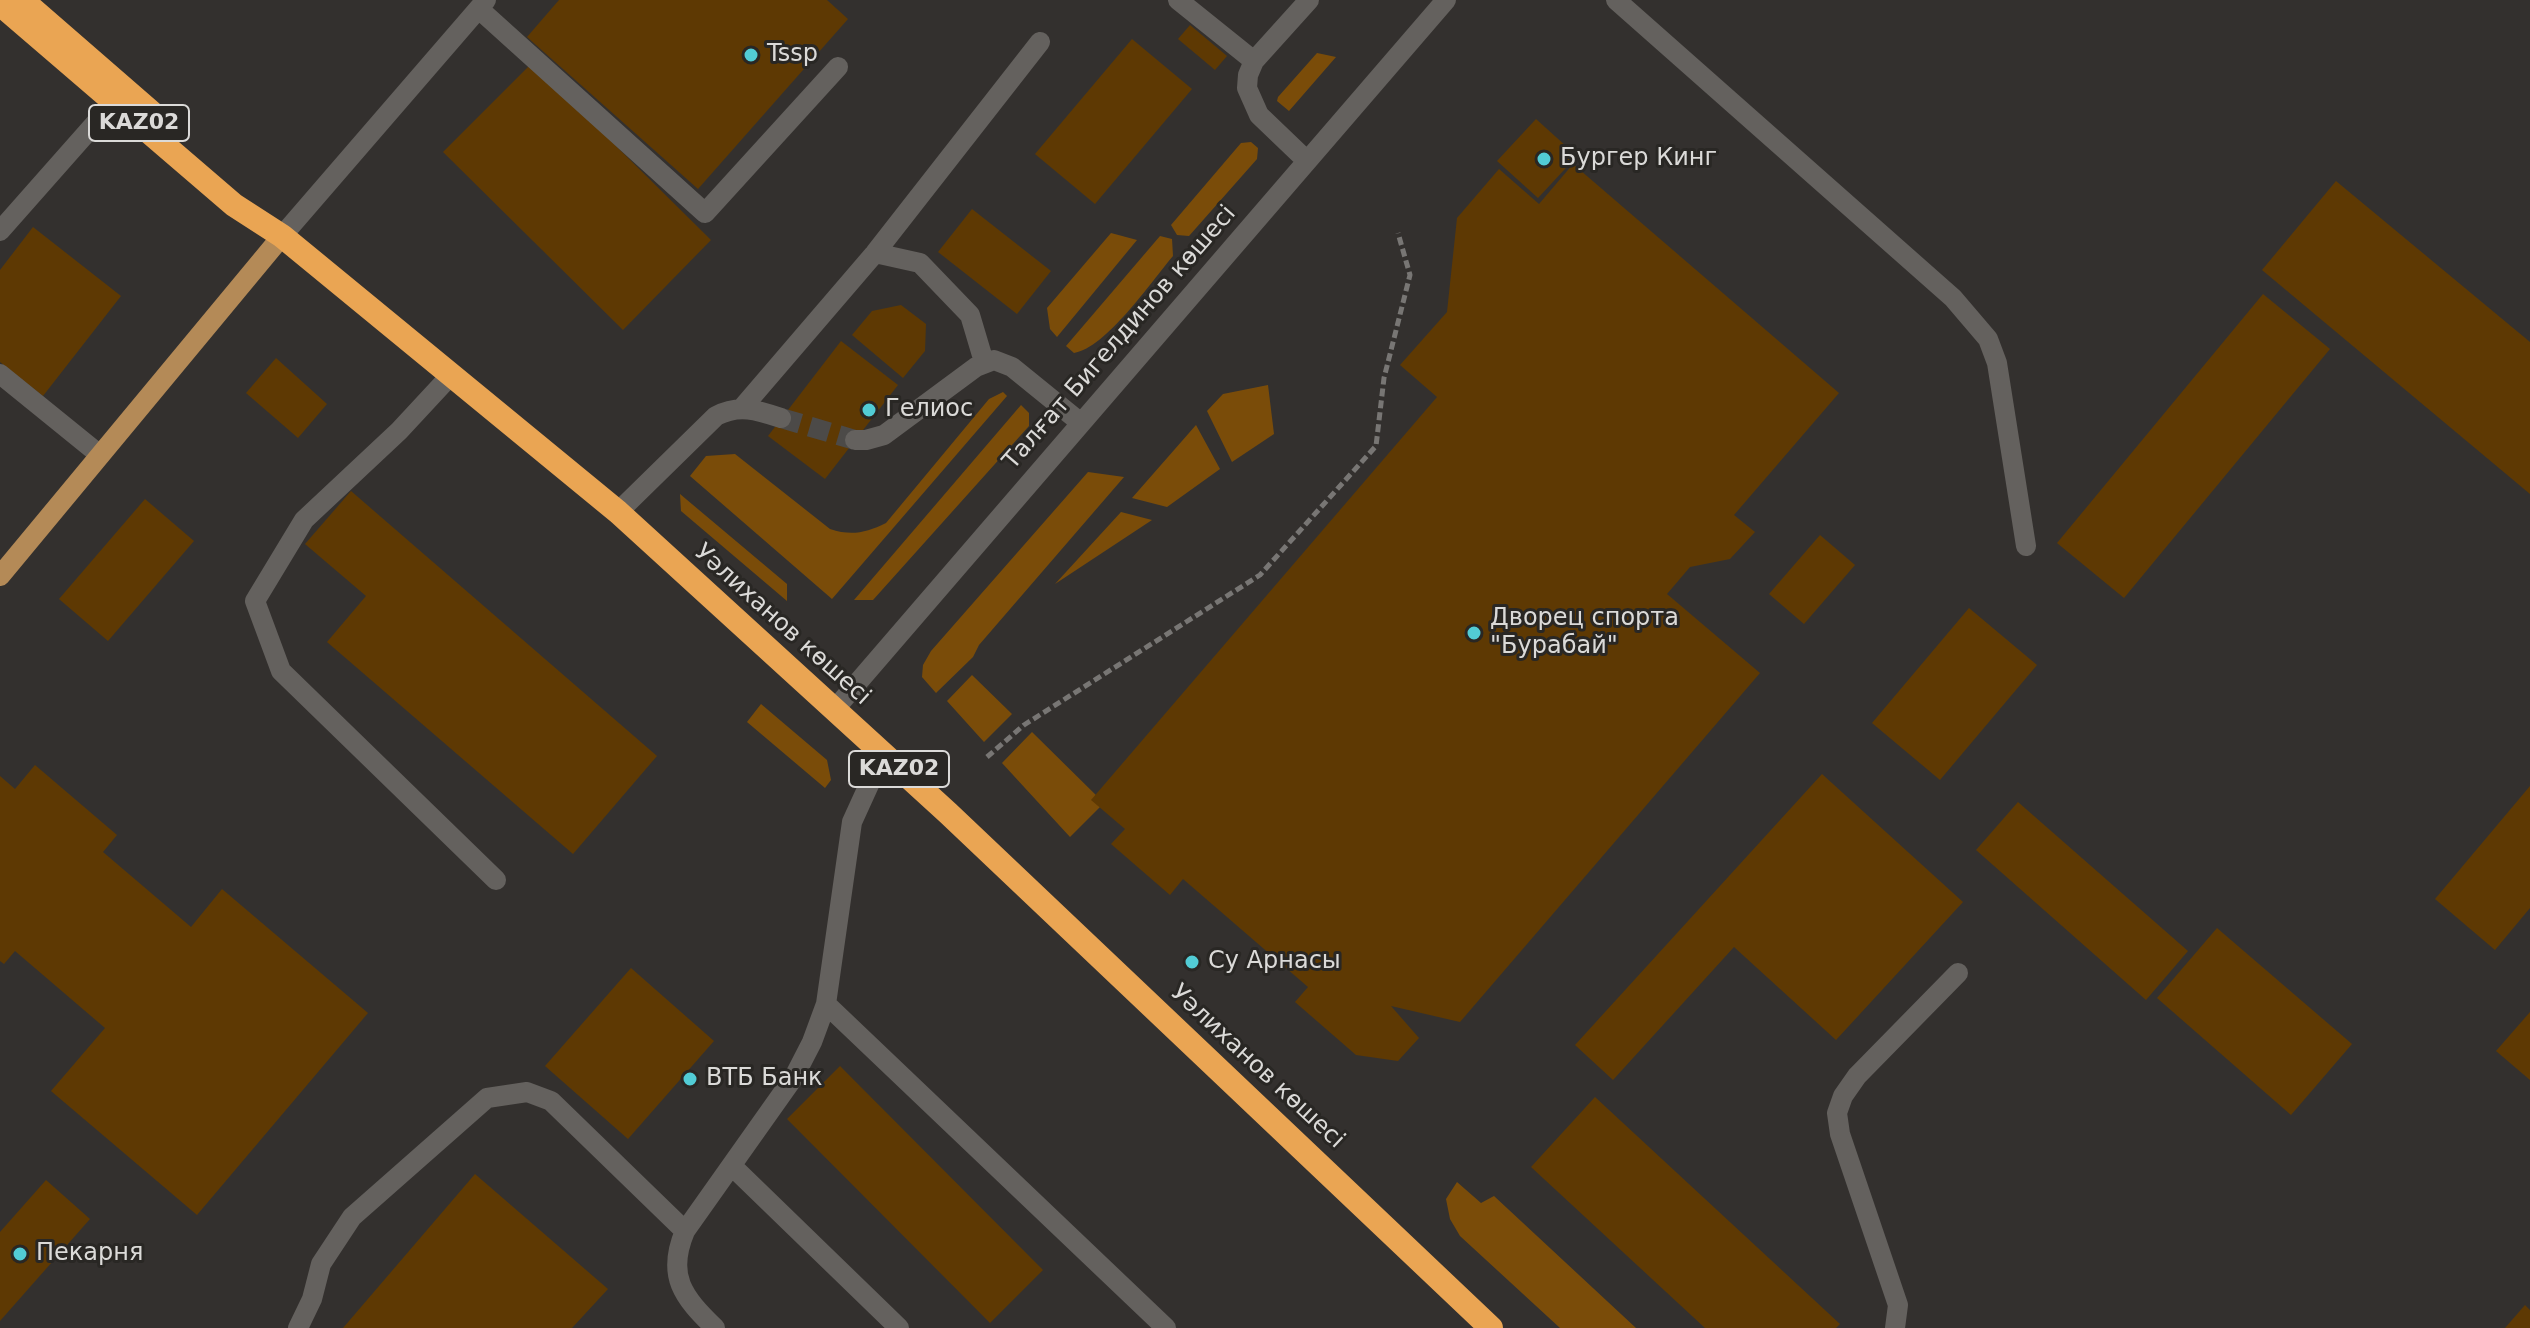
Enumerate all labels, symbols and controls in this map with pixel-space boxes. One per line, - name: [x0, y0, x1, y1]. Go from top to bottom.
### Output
- place label: Tssp: [767, 41, 818, 69]
- marker: Tssp: [742, 46, 760, 64]
- road number: KАZ02: [89, 105, 189, 141]
- place label: Бургер Кинг: [1560, 145, 1717, 173]
- marker: Бургер Кинг: [1535, 150, 1553, 168]
- street label: Талғат Бигелдинов көшесі: [998, 200, 1242, 476]
- place label: Гелиос: [885, 396, 973, 424]
- marker: Гелиос: [860, 401, 878, 419]
- street label: Уәлиханов көшесі: [688, 538, 876, 712]
- place label: Дворец спорта "Бурабай": [1490, 605, 1679, 661]
- marker: Дворец спорта "Бурабай": [1465, 624, 1483, 642]
- road number: KАZ02: [849, 751, 949, 787]
- place label: Су Арнасы: [1208, 948, 1341, 976]
- marker: Су Арнасы: [1183, 953, 1201, 971]
- street label: Уәлиханов көшесі: [1164, 979, 1350, 1155]
- place label: ВТБ Банк: [706, 1065, 823, 1093]
- marker: ВТБ Банк: [681, 1070, 699, 1088]
- place label: Пекарня: [36, 1240, 143, 1268]
- marker: Пекарня: [11, 1245, 29, 1263]

